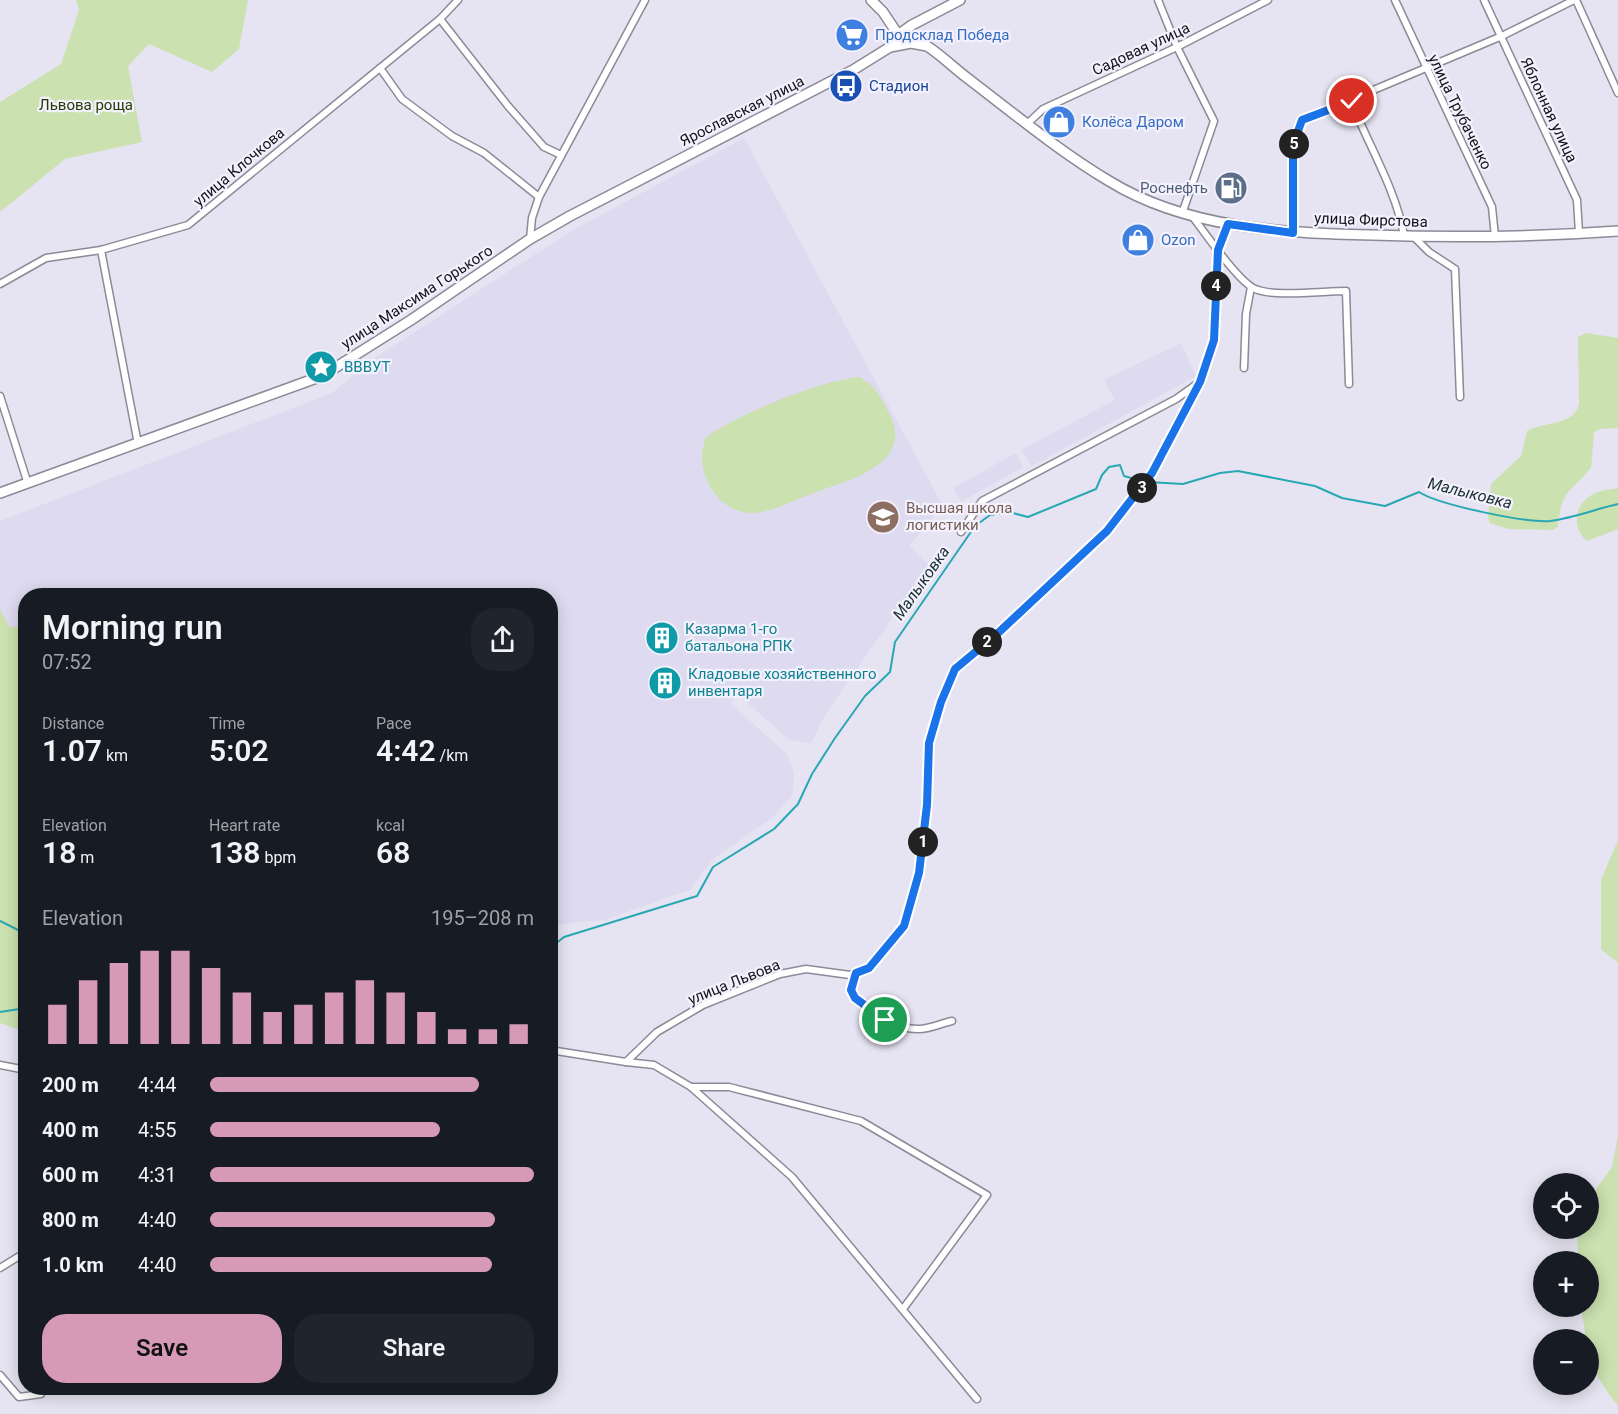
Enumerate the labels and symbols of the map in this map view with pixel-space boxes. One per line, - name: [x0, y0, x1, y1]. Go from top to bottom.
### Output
- supermarket icon: Продсклад Победа: [834, 17, 870, 53]
- street label: Садовая улица: [1089, 19, 1193, 79]
- place label: Продсклад Победа: [875, 26, 1010, 44]
- street label: улица Трубаченко: [1424, 51, 1496, 173]
- street label: Яблонная улица: [1517, 55, 1581, 165]
- bus stop icon: Стадион: [828, 68, 864, 104]
- street label: Ярославская улица: [677, 72, 807, 150]
- pin: [1326, 75, 1377, 126]
- place label: Стадион: [869, 77, 929, 95]
- park label: Львова роща: [39, 96, 133, 114]
- shop icon: Колёса Даром: [1041, 104, 1077, 140]
- place label: Колёса Даром: [1082, 113, 1184, 131]
- street label: улица Клочкова: [190, 124, 288, 210]
- pin: 5: [1279, 129, 1309, 159]
- fuel station icon: Роснефть: [1213, 170, 1249, 206]
- place label: Роснефть: [1140, 179, 1208, 197]
- street label: улица Фирстова: [1314, 209, 1428, 231]
- shop icon: Ozon: [1120, 222, 1156, 258]
- place label: Ozon: [1161, 231, 1195, 249]
- street label: улица Максима Горького: [338, 241, 496, 353]
- pin: 4: [1201, 271, 1231, 301]
- place icon: ВВВУТ: [303, 349, 339, 385]
- place label: ВВВУТ: [344, 358, 391, 376]
- pin: 3: [1127, 473, 1157, 503]
- water label: Малыковка: [1426, 473, 1514, 513]
- school or university icon: Высшая школа логистики: [865, 499, 901, 535]
- place label: Высшая школа логистики: [906, 499, 1012, 534]
- water label: Малыковка: [889, 542, 953, 624]
- building icon: Казарма 1-го батальона РПК: [644, 620, 680, 656]
- place label: Казарма 1-го батальона РПК: [685, 620, 793, 655]
- pin: 2: [972, 627, 1002, 657]
- building icon: Кладовые хозяйственного инвентаря: [647, 665, 683, 701]
- place label: Кладовые хозяйственного инвентаря: [688, 665, 877, 700]
- pin: 1: [908, 827, 938, 857]
- street label: улица Львова: [685, 955, 783, 1009]
- pin: [859, 994, 910, 1045]

